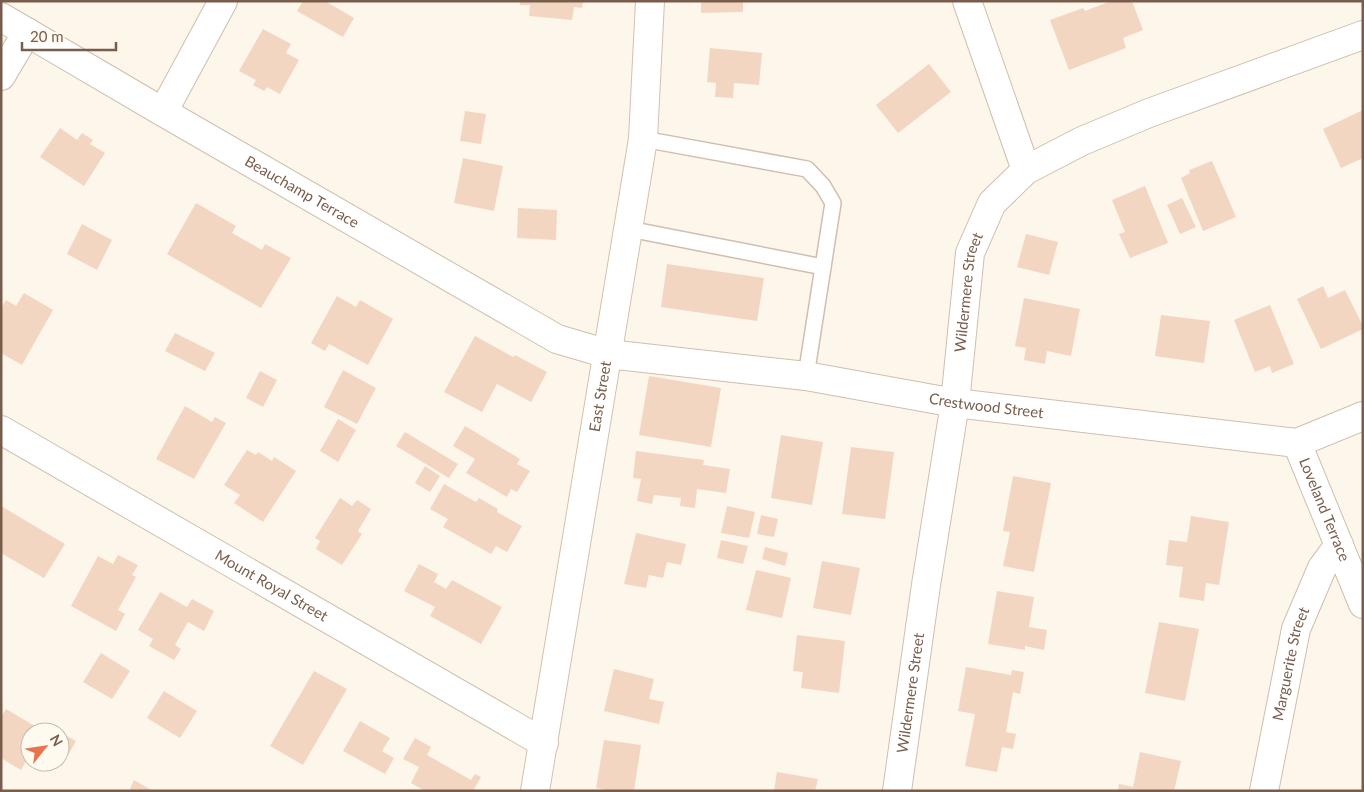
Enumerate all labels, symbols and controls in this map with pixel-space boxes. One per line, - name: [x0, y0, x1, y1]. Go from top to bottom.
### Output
- scale bar: [22, 20, 116, 52]
- text: 20 m: [30, 27, 64, 45]
- street label: Beauchamp Terrace: [242, 151, 363, 231]
- street label: Wildermere Street: [950, 229, 986, 353]
- street label: East Street: [585, 359, 614, 433]
- street label: Crestwood Street: [928, 388, 1045, 421]
- street label: Loveland Terrace: [1296, 455, 1355, 564]
- street label: Mount Royal Street: [212, 545, 332, 625]
- street label: Marguerite Street: [1268, 603, 1313, 722]
- street label: Wildermere Street: [892, 631, 927, 754]
- north arrow: [20, 722, 70, 772]
- text: N: [47, 731, 67, 749]

